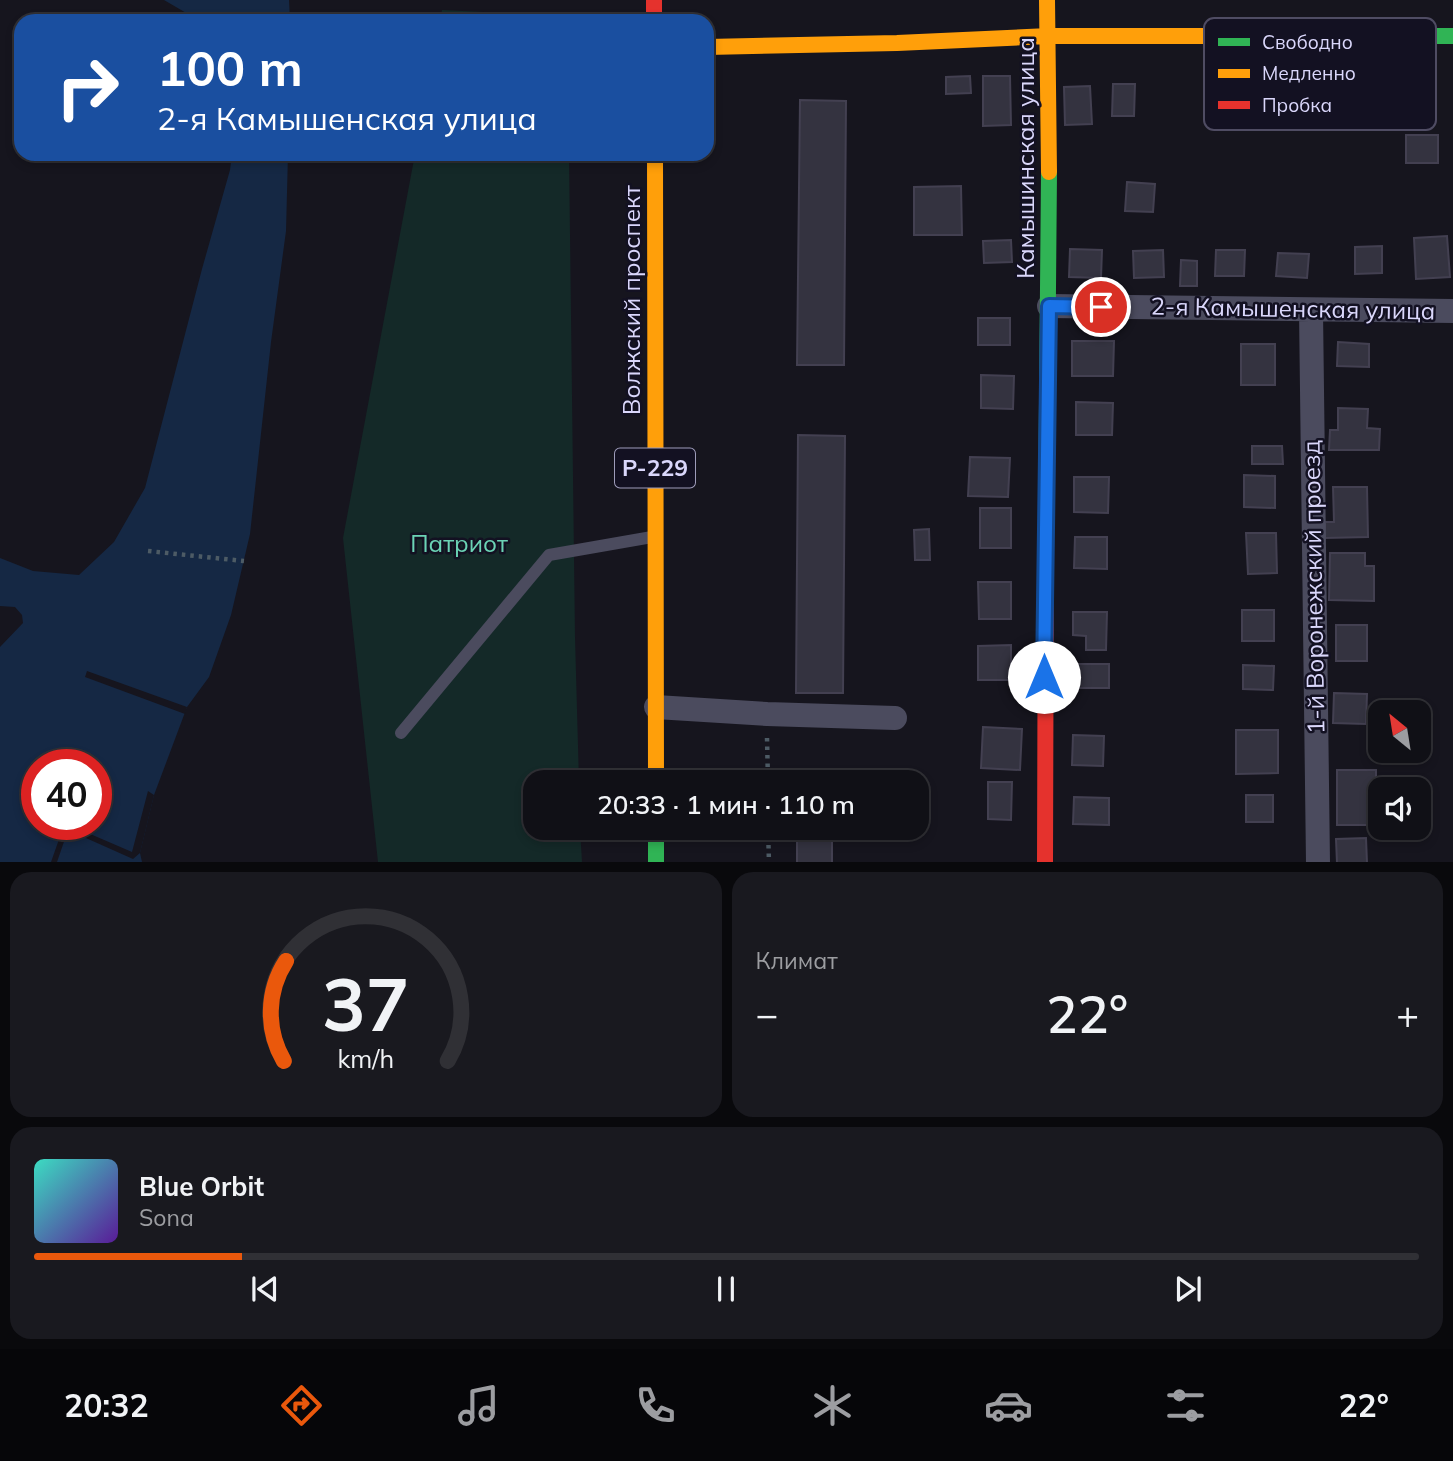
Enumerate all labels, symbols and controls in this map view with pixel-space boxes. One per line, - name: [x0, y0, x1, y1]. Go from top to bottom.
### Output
- legend: [1204, 18, 1436, 130]
- text: Свободно: [1262, 30, 1353, 54]
- text: 100 m: [157, 37, 303, 98]
- street label: Камышинская улица: [1010, 37, 1040, 279]
- icon: right: [42, 42, 133, 133]
- text: Медленно: [1262, 61, 1356, 85]
- text: Пробка: [1262, 93, 1332, 117]
- text: 2-я Камышенская улица: [157, 98, 537, 138]
- street label: Волжский проспект: [616, 185, 646, 415]
- pin: [1071, 277, 1131, 337]
- icon: arrive: [1082, 288, 1120, 326]
- street label: 2-я Камышенская улица: [1150, 291, 1436, 325]
- street label: 1-й Воронежский проезд: [1295, 440, 1331, 734]
- road number: Р-229: [615, 448, 695, 488]
- park label: Патриот: [410, 528, 508, 558]
- position arrow: [1007, 640, 1081, 714]
- north arrow: [1368, 700, 1432, 763]
- map controls: [1368, 700, 1431, 840]
- speed limit sign: 40: [21, 749, 112, 840]
- button: sound: [1368, 777, 1431, 840]
- text: 20:33 · 1 мин · 110 m: [597, 788, 855, 821]
- text: Климат: [756, 946, 838, 975]
- text: 37: [322, 958, 409, 1049]
- text: 22°: [1046, 981, 1128, 1046]
- text: −: [756, 990, 778, 1038]
- text: +: [1396, 990, 1419, 1038]
- text: km/h: [337, 1042, 394, 1073]
- text: Blue Orbit: [139, 1170, 264, 1203]
- text: Sona: [139, 1203, 194, 1232]
- icon: previous: [246, 1270, 284, 1308]
- icon: pause: [707, 1270, 745, 1308]
- icon: next: [1169, 1270, 1207, 1308]
- icon: directions: [277, 1381, 326, 1430]
- icon: music: [454, 1381, 503, 1430]
- icon: phone: [631, 1381, 680, 1430]
- icon: climate: [808, 1381, 857, 1430]
- icon: car: [984, 1381, 1033, 1430]
- icon: filters: [1161, 1381, 1210, 1430]
- text: 20:32: [64, 1385, 149, 1425]
- text: 22°: [1338, 1385, 1389, 1425]

